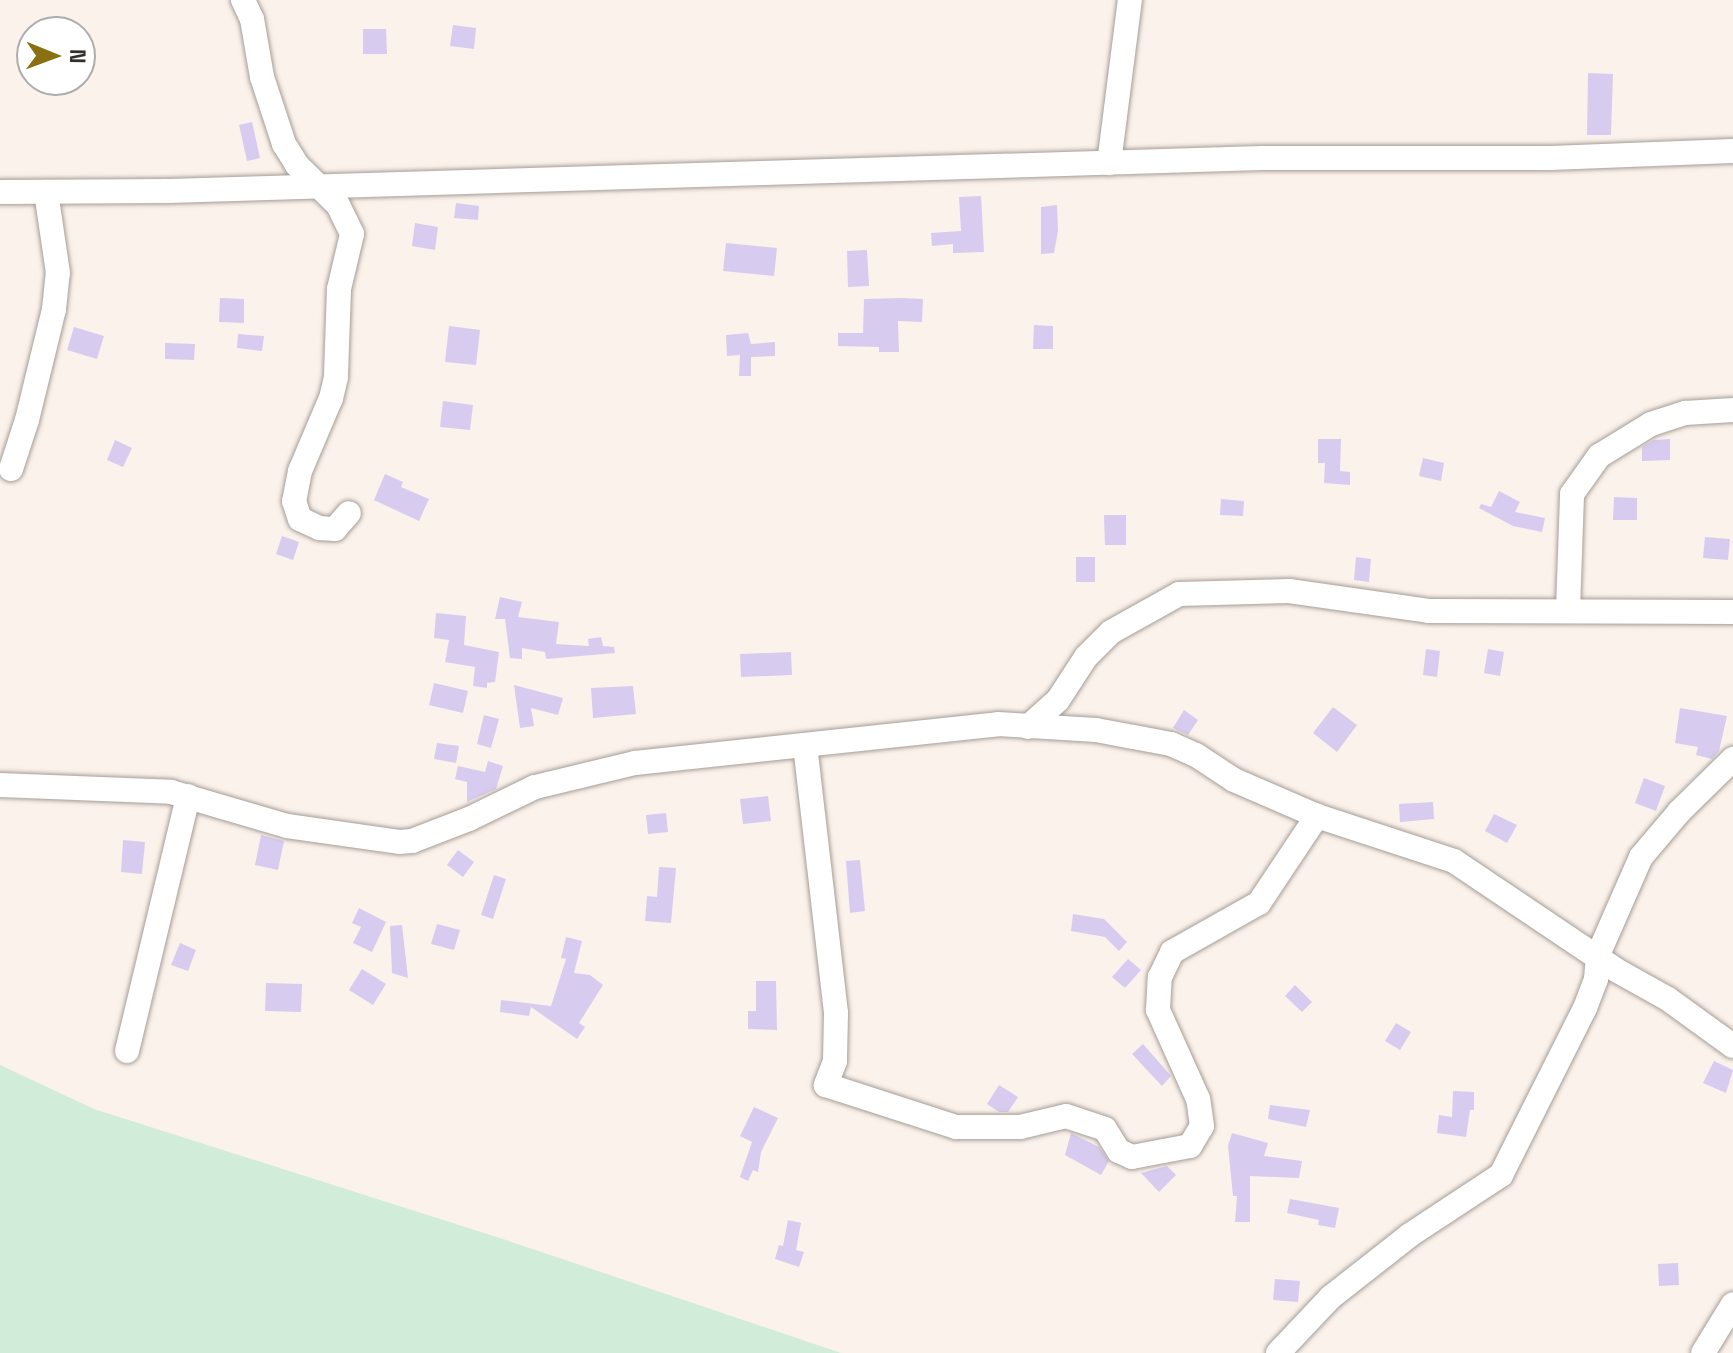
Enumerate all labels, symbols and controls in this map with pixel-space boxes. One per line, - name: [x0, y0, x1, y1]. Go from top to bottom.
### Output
- north arrow: [16, 16, 96, 96]
- text: N: [64, 49, 92, 64]

